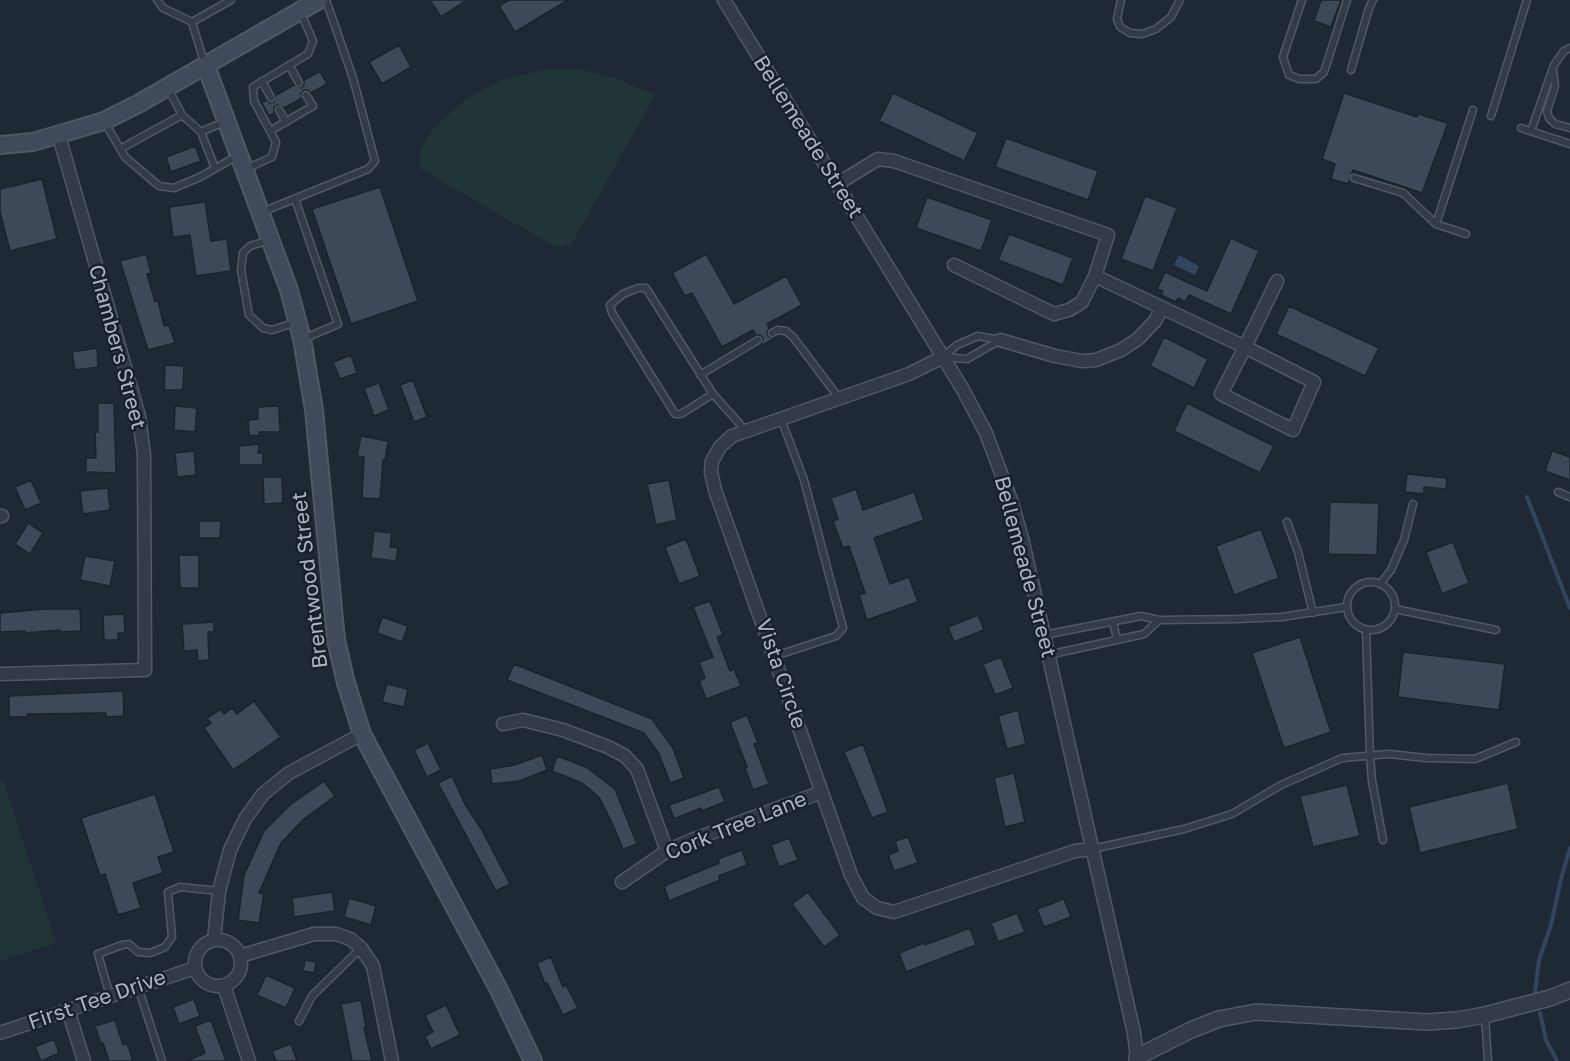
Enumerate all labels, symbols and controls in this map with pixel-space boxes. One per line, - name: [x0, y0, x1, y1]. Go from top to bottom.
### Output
- street label: Bellemeade Street: [748, 51, 868, 223]
- street label: Chambers Street: [83, 262, 151, 432]
- street label: Bellemeade Street: [989, 474, 1061, 660]
- street label: Brentwood Street: [287, 490, 333, 670]
- street label: Vista Circle: [750, 616, 812, 732]
- street label: Cork Tree Lane: [662, 786, 810, 866]
- street label: First Tee Drive: [25, 965, 169, 1035]

